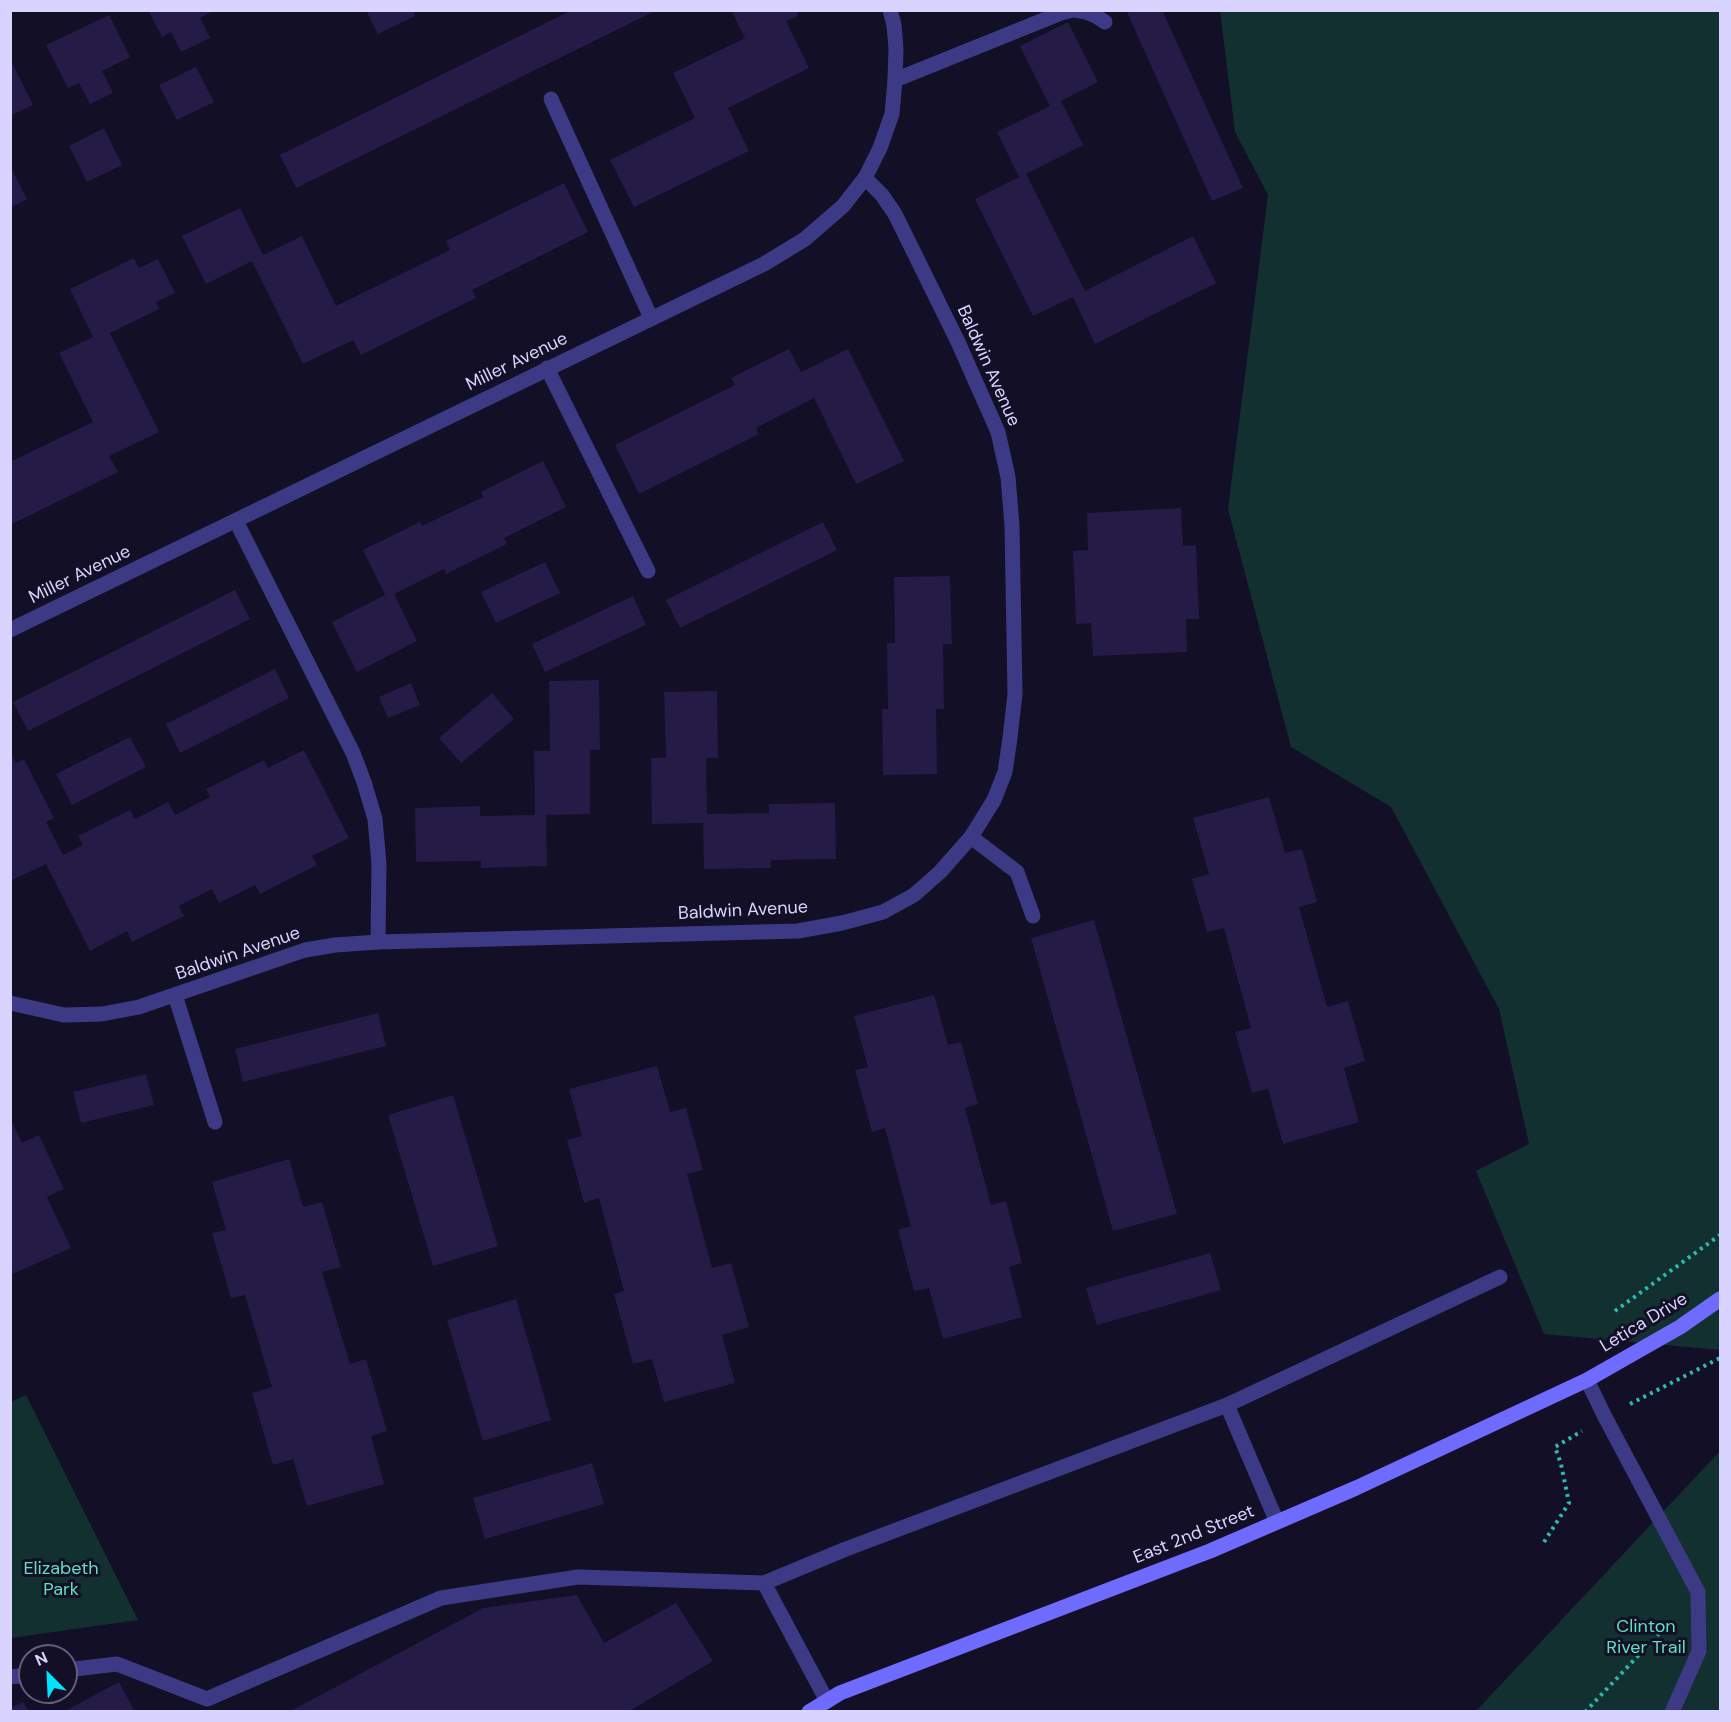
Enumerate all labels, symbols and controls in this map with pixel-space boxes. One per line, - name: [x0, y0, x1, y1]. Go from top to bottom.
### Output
- street label: Baldwin Avenue: [952, 302, 1024, 430]
- street label: Miller Avenue: [463, 328, 571, 396]
- street label: Miller Avenue: [26, 541, 134, 609]
- street label: Baldwin Avenue: [677, 897, 809, 925]
- street label: Baldwin Avenue: [173, 923, 303, 985]
- street label: Letica Drive: [1596, 1289, 1692, 1357]
- street label: East 2nd Street: [1131, 1501, 1257, 1569]
- park label: Elizabeth Park: [23, 1558, 99, 1600]
- park label: Clinton River Trail: [1606, 1616, 1686, 1658]
- north arrow: [18, 1644, 78, 1704]
- text: N: [32, 1647, 51, 1671]

